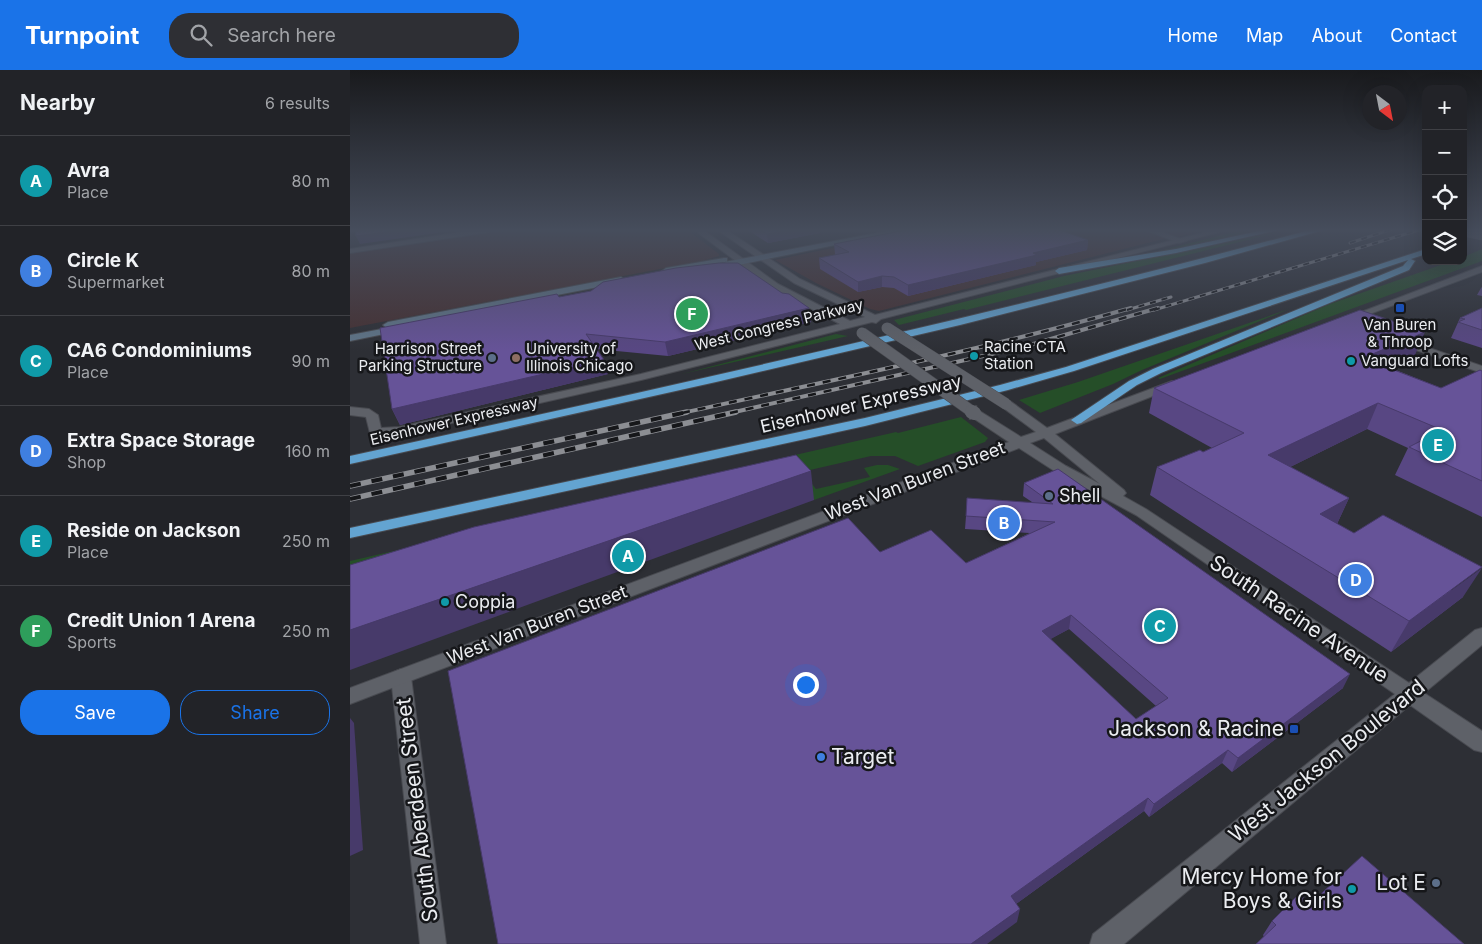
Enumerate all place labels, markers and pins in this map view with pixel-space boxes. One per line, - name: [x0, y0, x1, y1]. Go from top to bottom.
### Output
- pin: F: [676, 295, 708, 333]
- marker: Van Buren & Throop: [1394, 302, 1406, 314]
- place label: Van Buren & Throop: [1364, 315, 1436, 351]
- place label: Racine CTA Station: [984, 337, 1066, 373]
- place label: Harrison Street Parking Structure: [358, 339, 482, 375]
- place label: University of Illinois Chicago: [526, 339, 633, 375]
- marker: Racine CTA Station: [968, 350, 980, 362]
- place label: Vanguard Lofts: [1361, 351, 1468, 370]
- marker: Harrison Street Parking Structure: [486, 352, 498, 364]
- marker: University of Illinois Chicago: [510, 352, 522, 364]
- marker: Vanguard Lofts: [1345, 355, 1357, 367]
- pin: E: [1422, 426, 1454, 464]
- place label: Shell: [1059, 485, 1100, 506]
- marker: Shell: [1043, 490, 1055, 502]
- pin: B: [988, 504, 1020, 542]
- pin: A: [612, 537, 644, 575]
- pin: D: [1340, 561, 1372, 599]
- place label: Coppia: [455, 591, 515, 612]
- marker: Coppia: [439, 596, 451, 608]
- pin: C: [1144, 607, 1176, 645]
- place label: Jackson & Racine: [1108, 716, 1284, 741]
- marker: Jackson & Racine: [1288, 723, 1300, 735]
- place label: Target: [831, 744, 894, 769]
- marker: Target: [815, 751, 827, 763]
- place label: Mercy Home for Boys & Girls: [1182, 864, 1342, 913]
- place label: Lot E: [1376, 870, 1426, 895]
- marker: Lot E: [1430, 877, 1442, 889]
- marker: Mercy Home for Boys & Girls: [1346, 883, 1358, 895]

